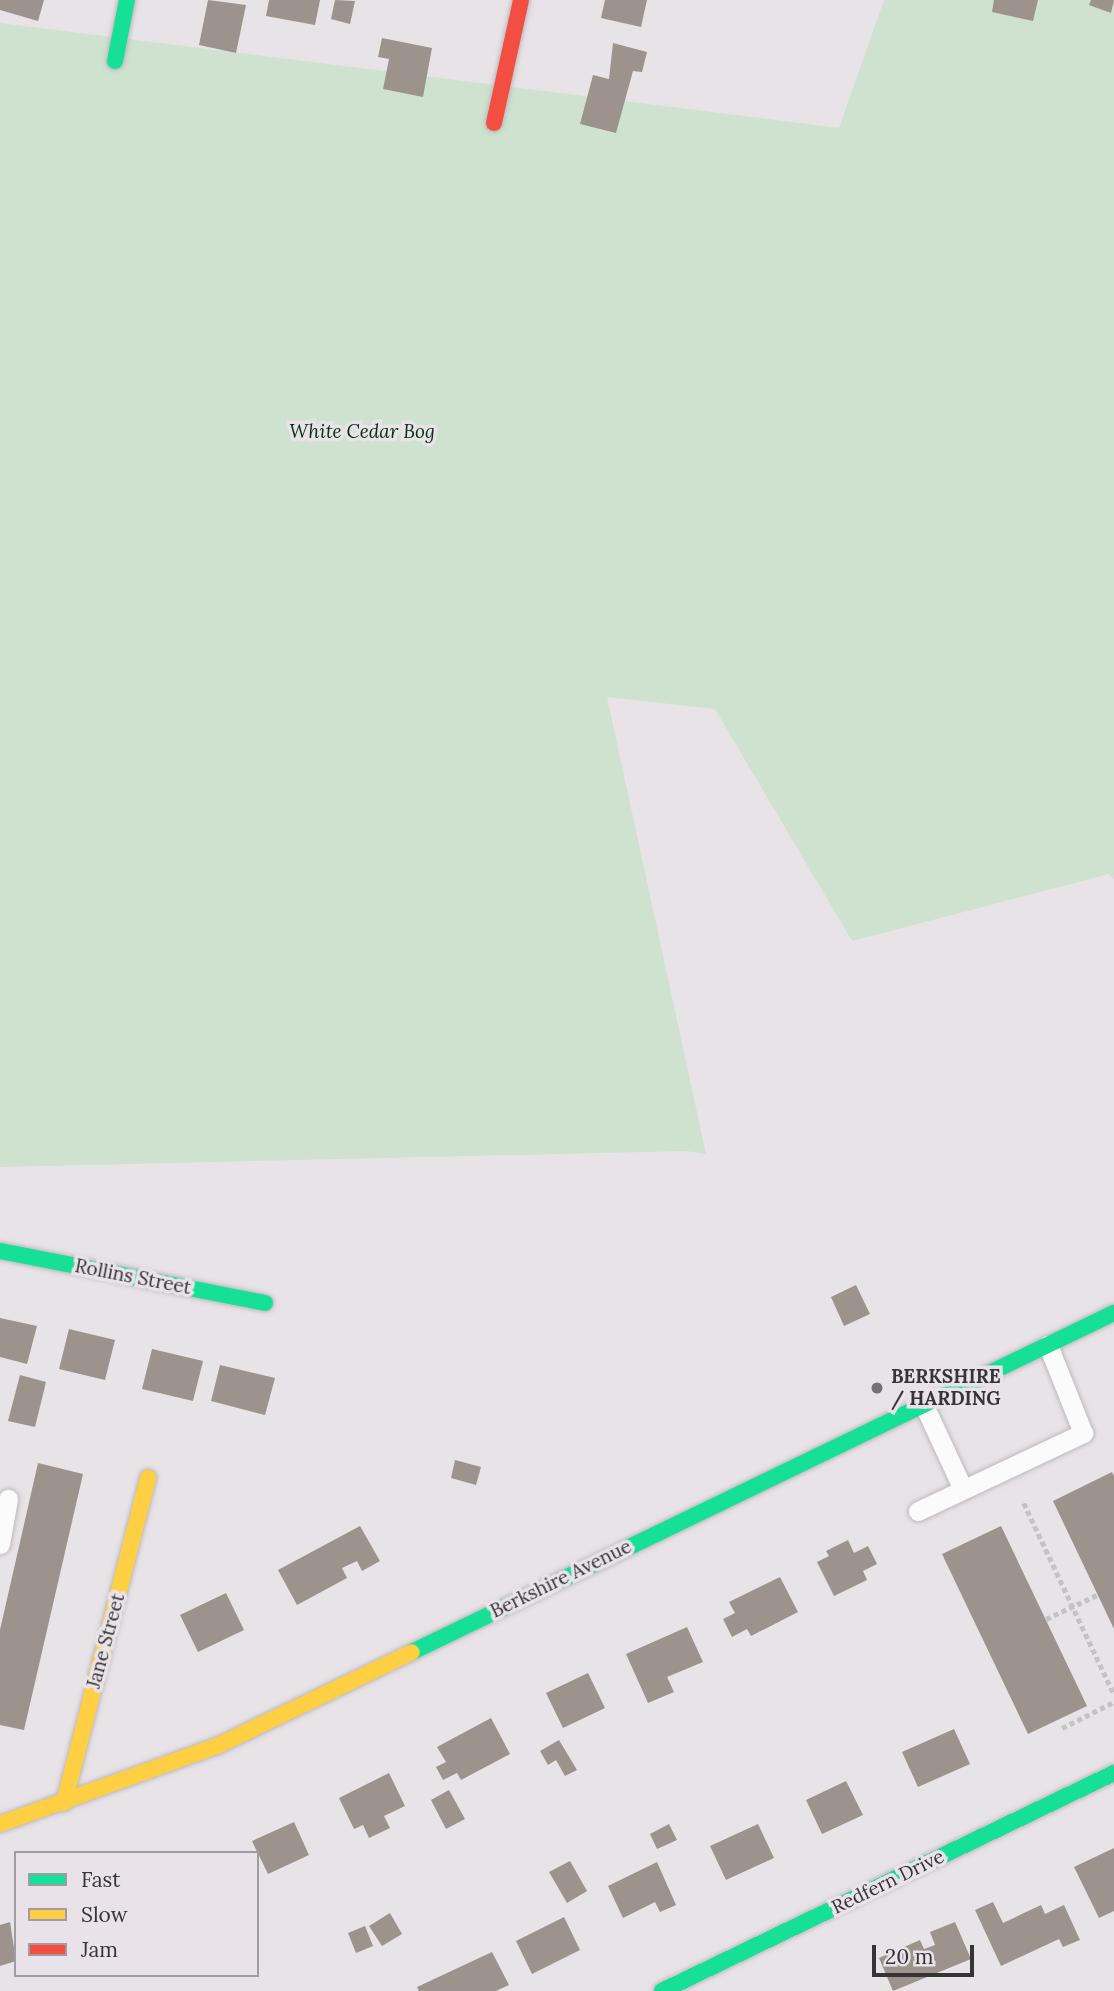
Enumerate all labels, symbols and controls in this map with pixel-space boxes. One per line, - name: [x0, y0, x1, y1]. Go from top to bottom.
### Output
- park label: White Cedar Bog: [289, 421, 435, 443]
- street label: Rollins Street: [73, 1255, 193, 1299]
- place label: BERKSHIRE / HARDING: [891, 1366, 1001, 1410]
- marker: BERKSHIRE / HARDING: [869, 1380, 885, 1396]
- street label: Berkshire Avenue: [487, 1535, 635, 1623]
- street label: Jane Street: [82, 1591, 130, 1691]
- street label: Redfern Drive: [828, 1845, 948, 1919]
- legend: [14, 1851, 259, 1977]
- text: Fast: [81, 1866, 120, 1893]
- text: Slow: [81, 1901, 128, 1928]
- scale bar: [876, 1932, 978, 1976]
- text: Jam: [81, 1936, 118, 1963]
- text: 20 m: [885, 1943, 934, 1970]

